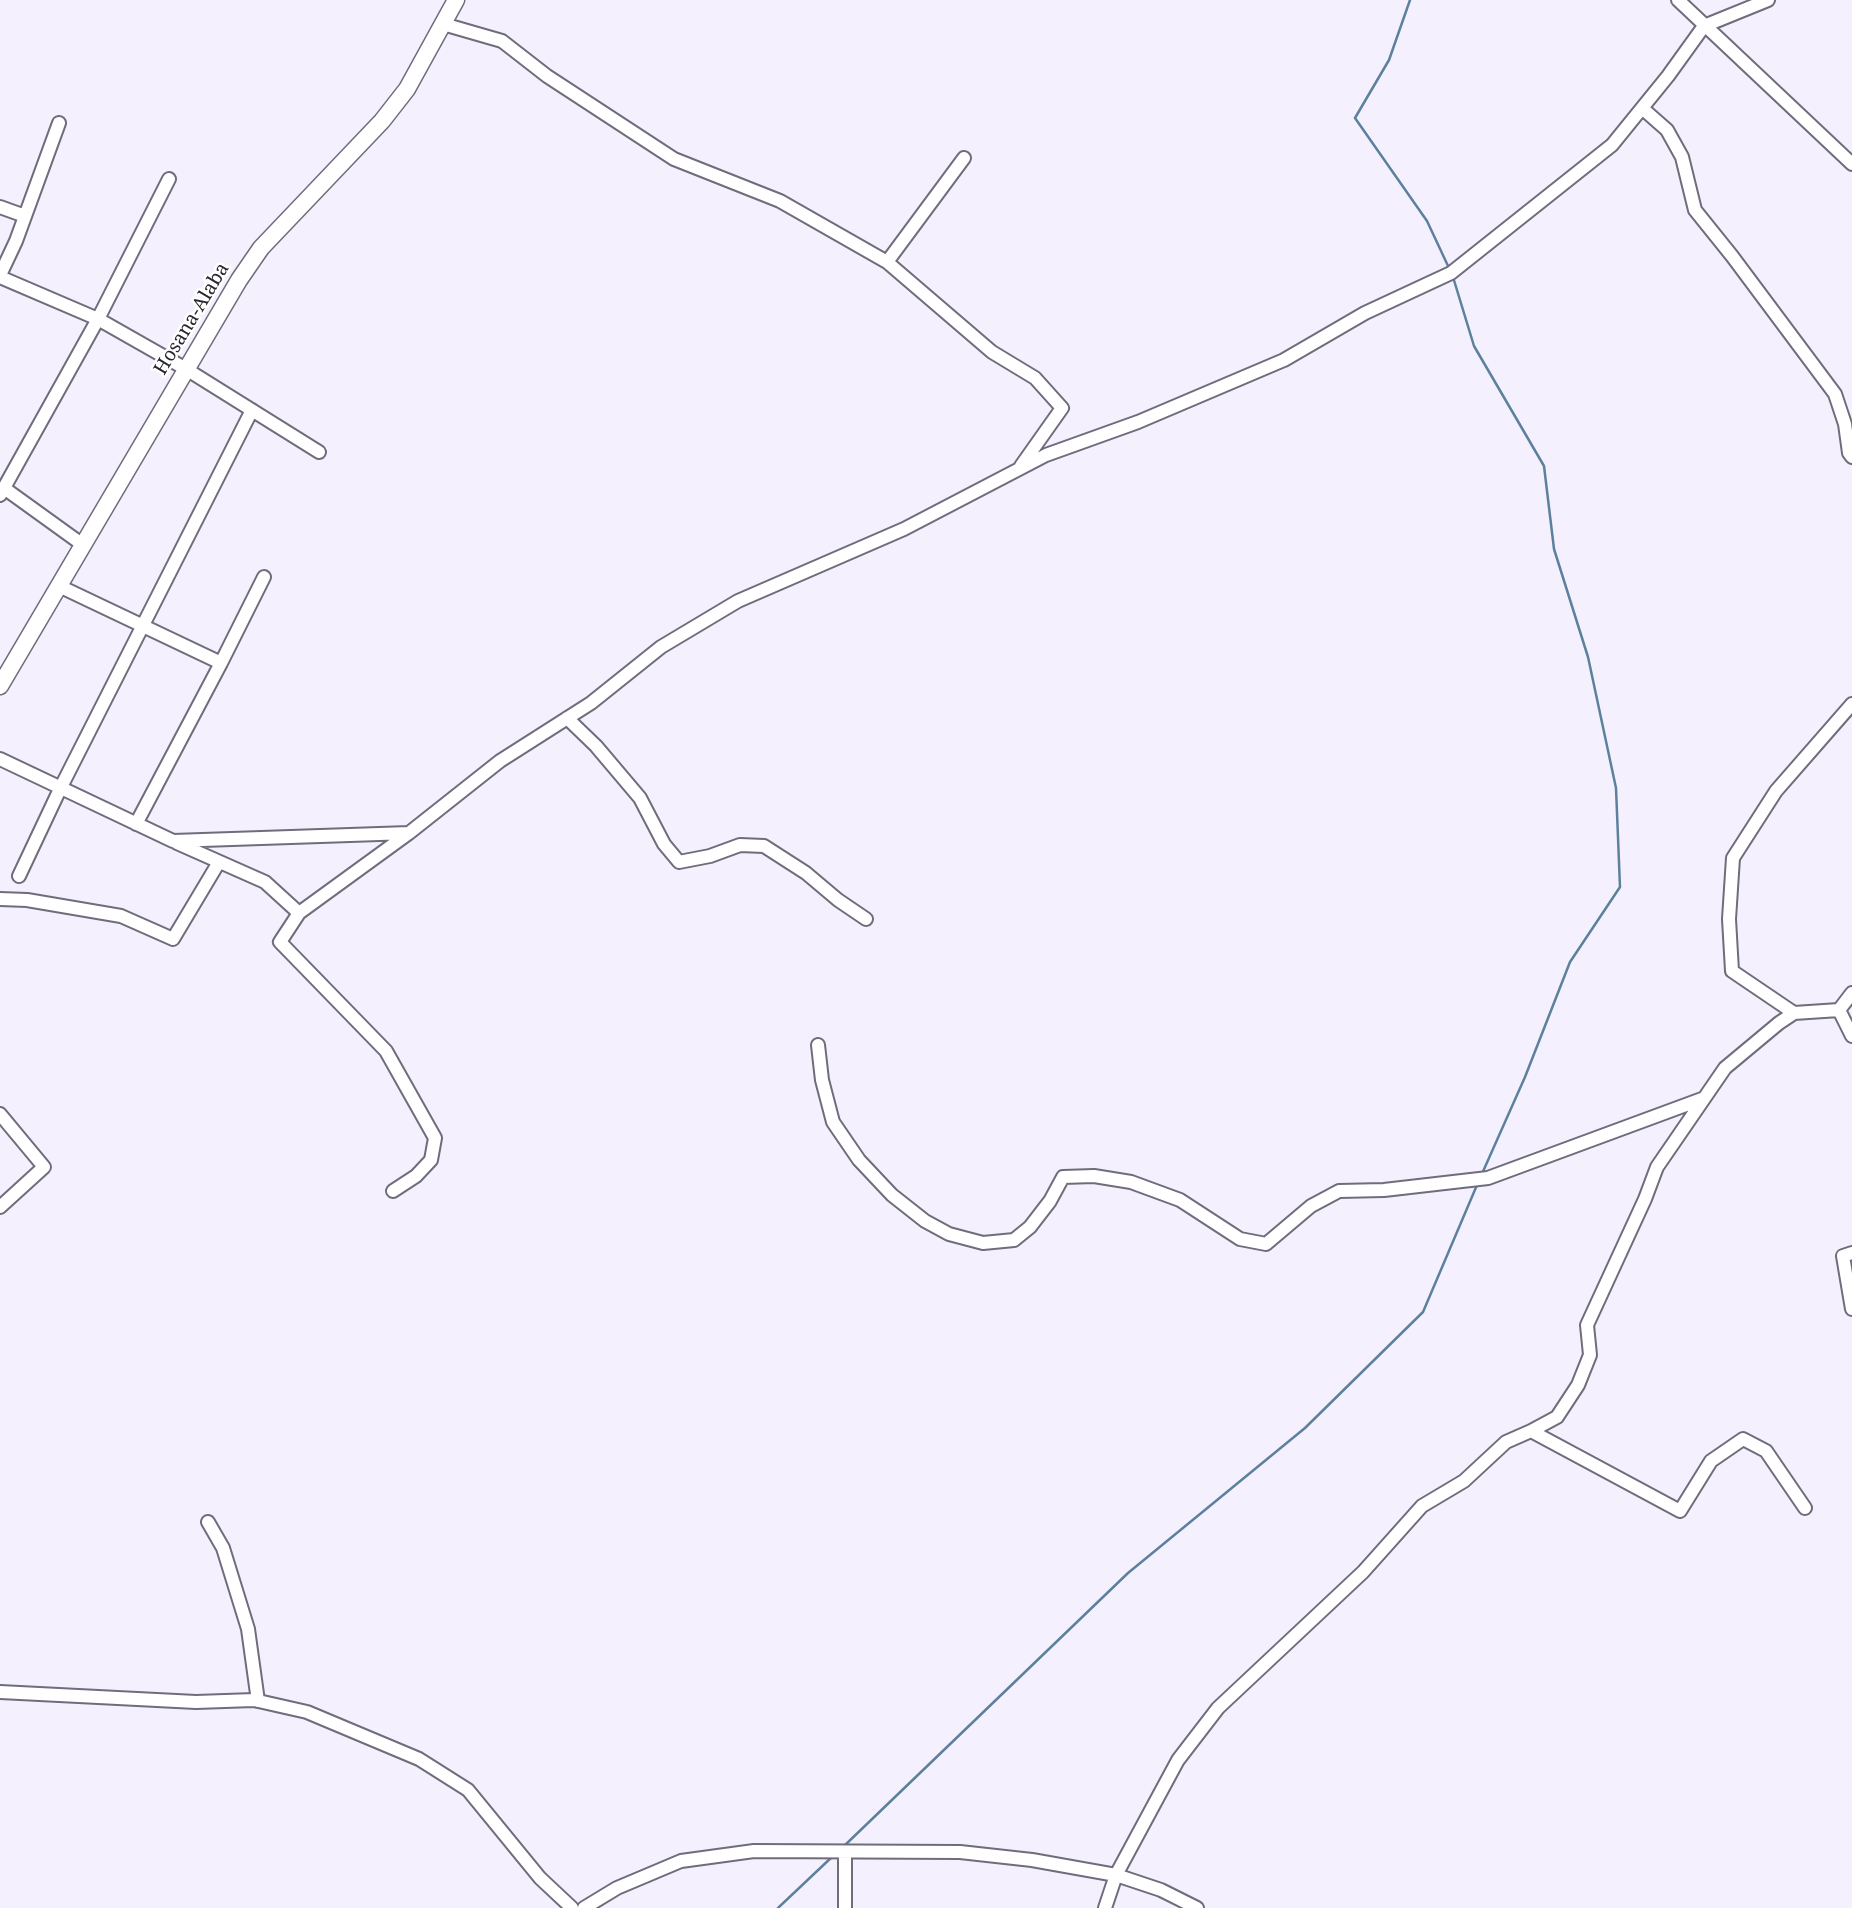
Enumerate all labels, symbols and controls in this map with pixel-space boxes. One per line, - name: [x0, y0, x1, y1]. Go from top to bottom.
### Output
- street label: Hosana-Alaba: [150, 259, 234, 379]

